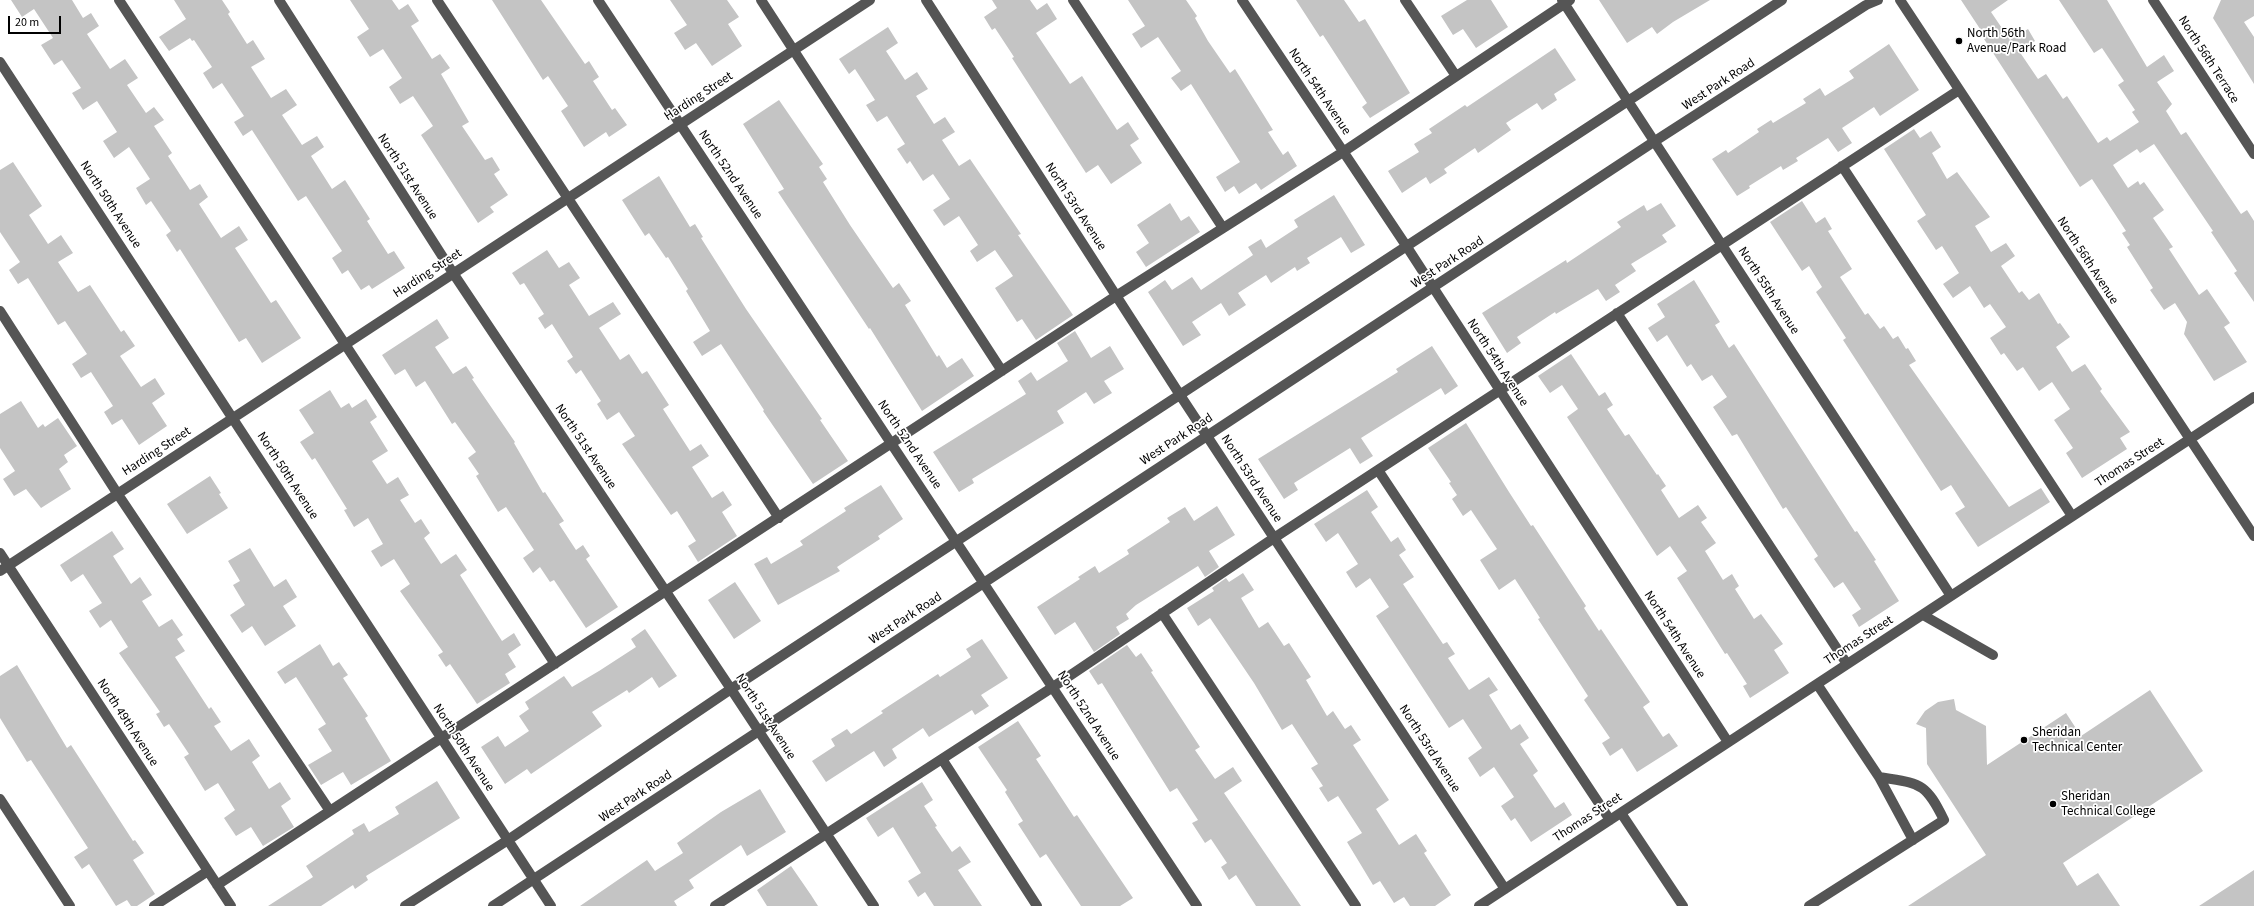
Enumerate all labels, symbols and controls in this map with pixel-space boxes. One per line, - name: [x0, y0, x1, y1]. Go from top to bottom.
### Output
- scale bar: [10, 8, 63, 34]
- street label: North 56th Terrace: [2174, 13, 2242, 107]
- text: 20 m: [15, 14, 39, 31]
- place label: North 56th Avenue/Park Road: [1967, 26, 2066, 57]
- marker: North 56th Avenue/Park Road: [1954, 36, 1964, 46]
- street label: North 54th Avenue: [1284, 46, 1354, 138]
- street label: West Park Road: [1680, 56, 1758, 114]
- street label: Harding Street: [662, 69, 736, 125]
- street label: North 52nd Avenue: [694, 128, 766, 222]
- street label: North 51st Avenue: [373, 131, 441, 223]
- street label: North 50th Avenue: [76, 158, 144, 252]
- street label: North 53rd Avenue: [1041, 160, 1109, 254]
- street label: North 56th Avenue: [2053, 214, 2121, 308]
- street label: West Park Road: [1409, 234, 1487, 292]
- street label: North 55th Avenue: [1734, 244, 1802, 338]
- street label: Harding Street: [391, 246, 465, 302]
- street label: North 54th Avenue: [1463, 316, 1531, 410]
- street label: North 52nd Avenue: [873, 398, 945, 492]
- street label: North 51st Avenue: [551, 402, 619, 492]
- street label: West Park Road: [1138, 411, 1216, 469]
- street label: Harding Street: [120, 424, 194, 480]
- street label: North 50th Avenue: [253, 429, 321, 523]
- street label: North 53rd Avenue: [1217, 432, 1285, 526]
- street label: Thomas Street: [2093, 435, 2167, 491]
- street label: North 54th Avenue: [1640, 588, 1708, 682]
- street label: West Park Road: [867, 590, 945, 648]
- street label: Thomas Street: [1822, 613, 1896, 669]
- street label: North 52nd Avenue: [1053, 668, 1123, 764]
- street label: North 51st Avenue: [731, 671, 799, 763]
- street label: North 49th Avenue: [93, 676, 161, 770]
- street label: North 50th Avenue: [429, 701, 497, 795]
- street label: North 53rd Avenue: [1395, 702, 1463, 796]
- place label: Sheridan Technical Center: [2032, 725, 2122, 756]
- marker: Sheridan Technical Center: [2019, 735, 2029, 745]
- street label: West Park Road: [597, 768, 675, 826]
- place label: Sheridan Technical College: [2061, 789, 2155, 820]
- street label: Thomas Street: [1551, 790, 1625, 846]
- marker: Sheridan Technical College: [2048, 799, 2058, 809]

